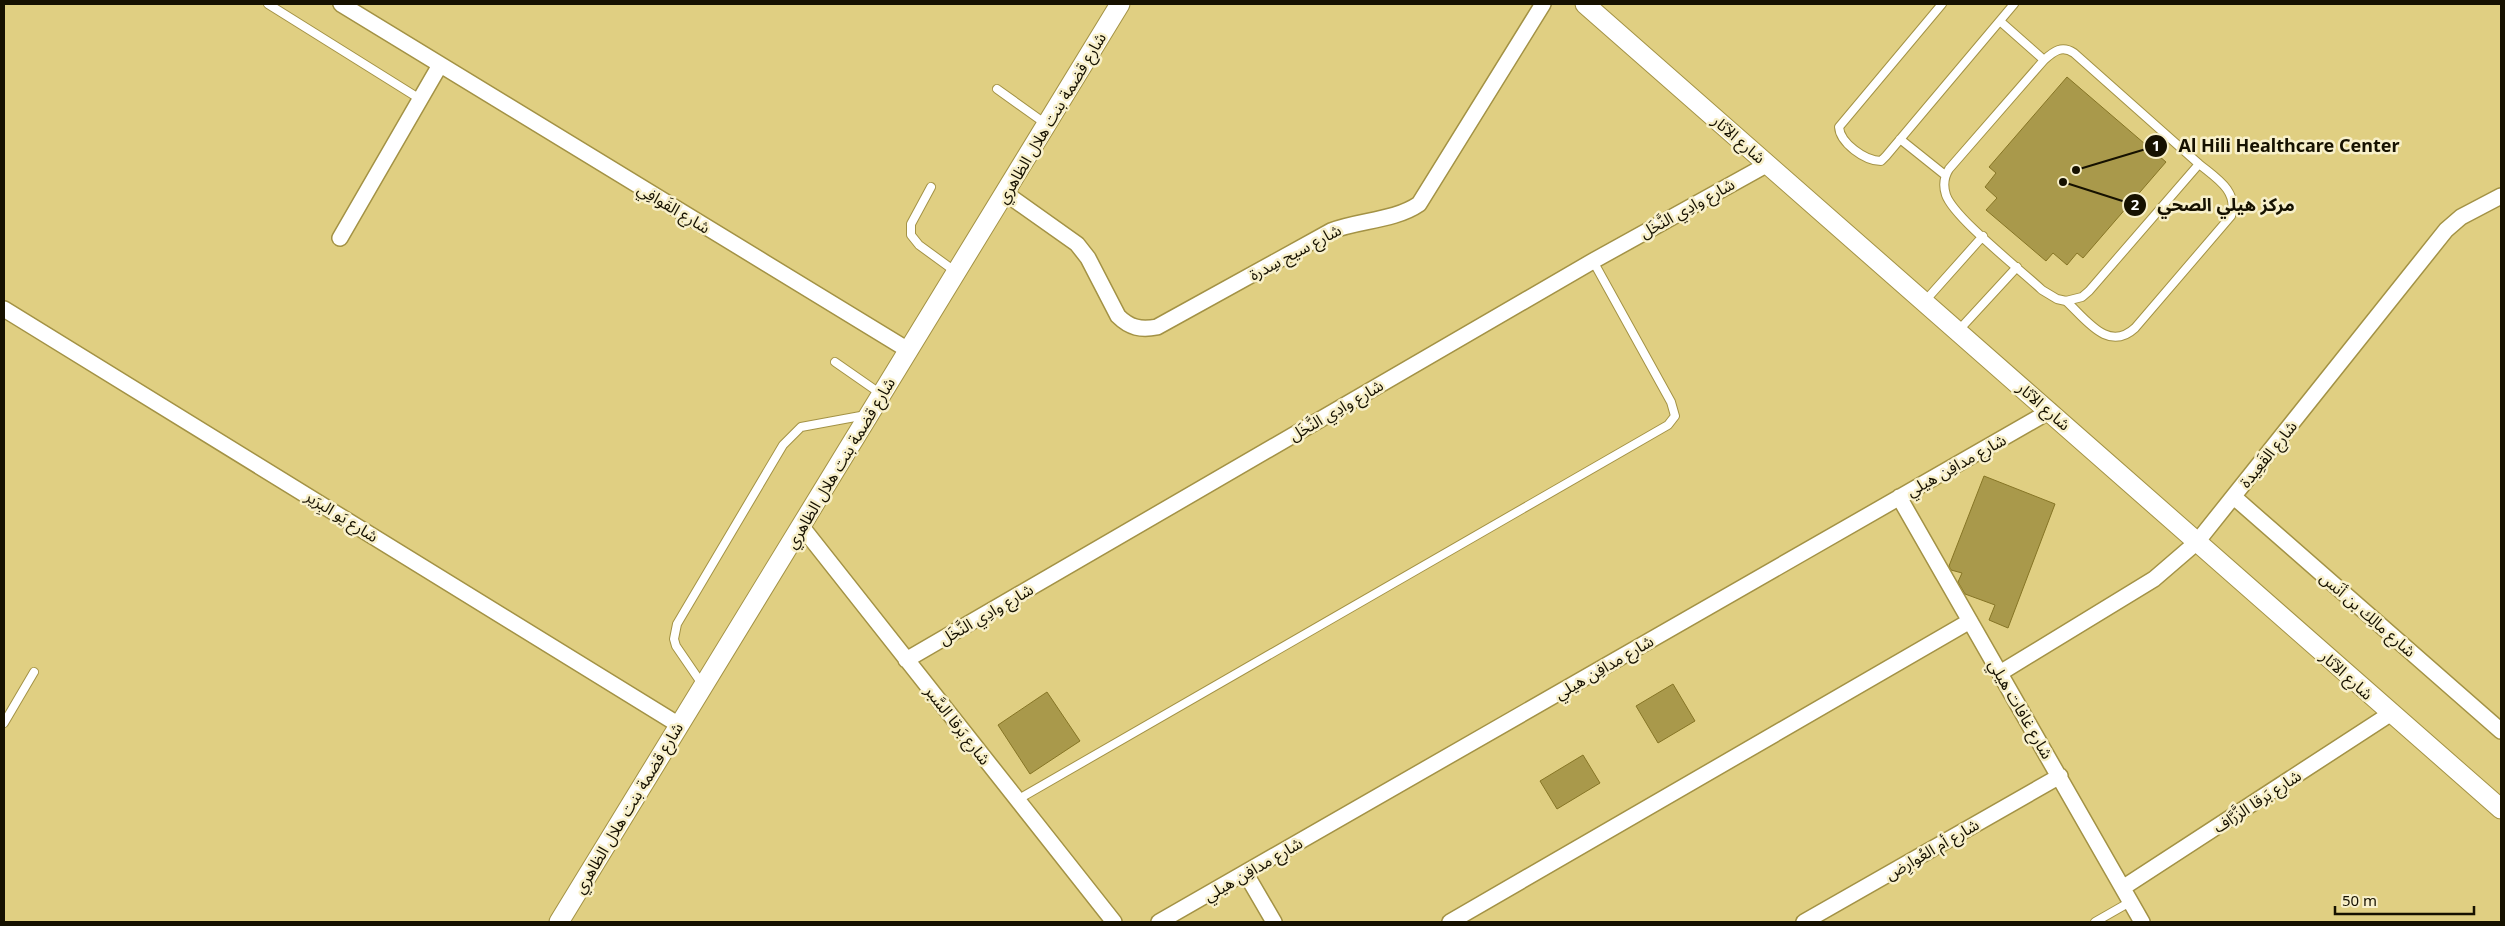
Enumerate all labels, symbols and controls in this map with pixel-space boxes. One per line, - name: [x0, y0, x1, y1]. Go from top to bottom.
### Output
- street label: شارع قضمة بنت هلال الظاهري: [991, 28, 1113, 209]
- street label: شارع الآثار: [1706, 109, 1770, 170]
- callout: Al Hili Healthcare Center: [2143, 130, 2409, 163]
- text: Al Hili Healthcare Center: [2178, 133, 2400, 157]
- text: 1: [2152, 135, 2160, 155]
- street label: شارع وادِي النَّخَل: [1635, 173, 1739, 245]
- street label: شارع القَوافِي: [632, 178, 715, 240]
- callout: مركز هيلي الصحي: [2123, 188, 2305, 221]
- text: مركز هيلي الصحي: [2157, 192, 2295, 219]
- text: 2: [2131, 194, 2140, 214]
- street label: شارع سيح سِدرة: [1245, 219, 1346, 287]
- street label: شارع قضمة بنت هلال الظاهري: [780, 373, 902, 554]
- street label: شارع وادِي النَّخَل: [1285, 374, 1388, 448]
- street label: شارع الآثار: [2011, 376, 2075, 437]
- street label: شارع القَعِيدة: [2234, 416, 2303, 493]
- street label: شارع مدافِن هيلي: [1902, 429, 2011, 503]
- street label: شارع يَو البِرَير: [299, 484, 383, 549]
- street label: شارع مالِك بن أنَس: [2314, 566, 2420, 663]
- street label: شارع وادِي النَّخَل: [935, 578, 1038, 652]
- street label: شارع مدافِن هيلي: [1551, 630, 1658, 706]
- street label: شارع الآثار: [2314, 645, 2378, 706]
- street label: شارع غافات هيلي: [1982, 655, 2058, 764]
- street label: شارع بَرقا السَّبر: [918, 680, 996, 770]
- street label: شارع قضمة بنت هلال الظاهري: [568, 718, 690, 899]
- street label: شارع بَرقا الزَّرَّاف: [2209, 764, 2306, 839]
- street label: شارع أم العُوارِض: [1881, 813, 1984, 887]
- street label: شارع مدافِن هيلي: [1200, 832, 1307, 908]
- scale bar: [2335, 884, 2474, 916]
- text: 50 m: [2342, 890, 2377, 910]

